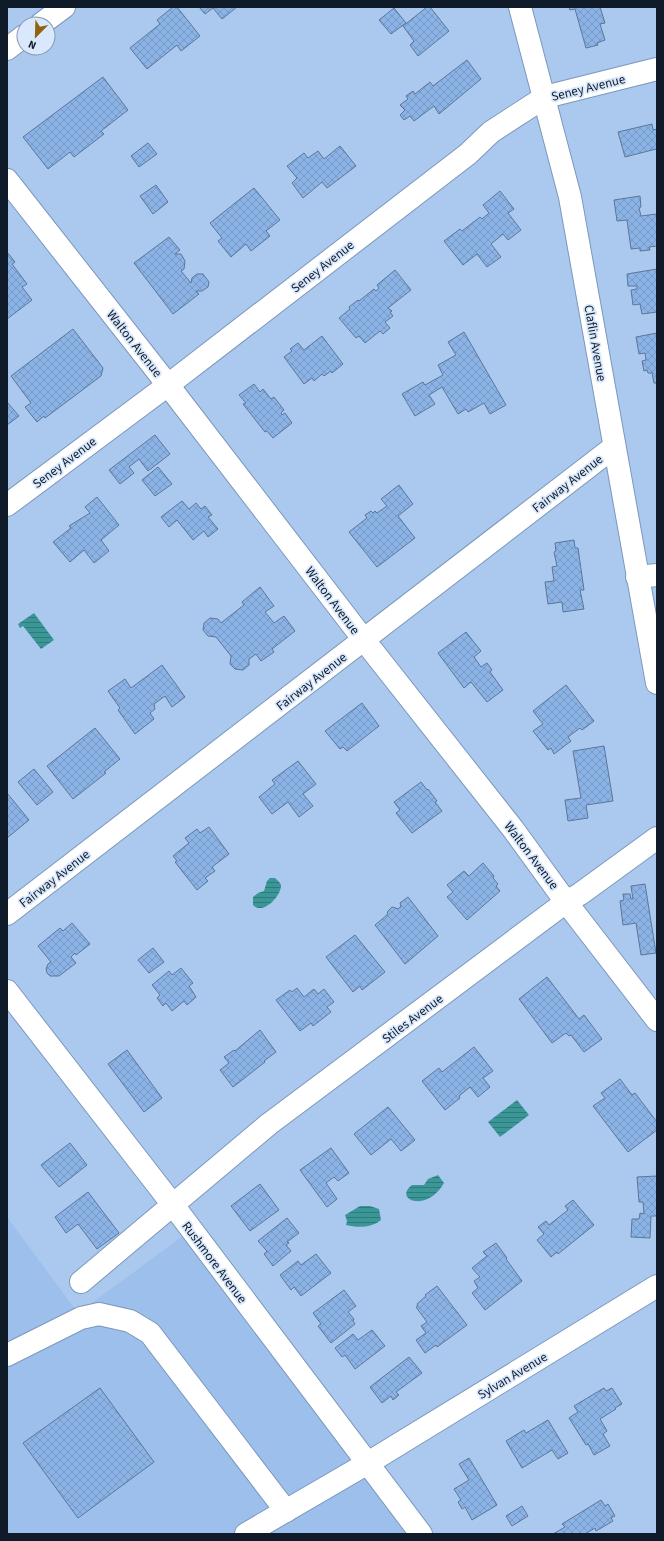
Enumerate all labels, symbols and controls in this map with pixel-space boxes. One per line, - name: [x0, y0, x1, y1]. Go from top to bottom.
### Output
- north arrow: [16, 16, 56, 56]
- text: N: [26, 36, 39, 53]
- street label: Seney Avenue: [549, 70, 627, 106]
- street label: Seney Avenue: [287, 236, 358, 297]
- street label: Claflin Avenue: [579, 304, 611, 383]
- street label: Walton Avenue: [102, 306, 166, 381]
- street label: Seney Avenue: [29, 433, 100, 493]
- street label: Fairway Avenue: [529, 451, 607, 517]
- street label: Walton Avenue: [301, 563, 364, 638]
- street label: Fairway Avenue: [273, 649, 351, 715]
- street label: Walton Avenue: [500, 818, 563, 893]
- street label: Fairway Avenue: [16, 846, 94, 912]
- street label: Stiles Avenue: [378, 990, 447, 1048]
- street label: Rushmore Avenue: [177, 1218, 251, 1307]
- street label: Sylvan Avenue: [474, 1348, 551, 1404]

